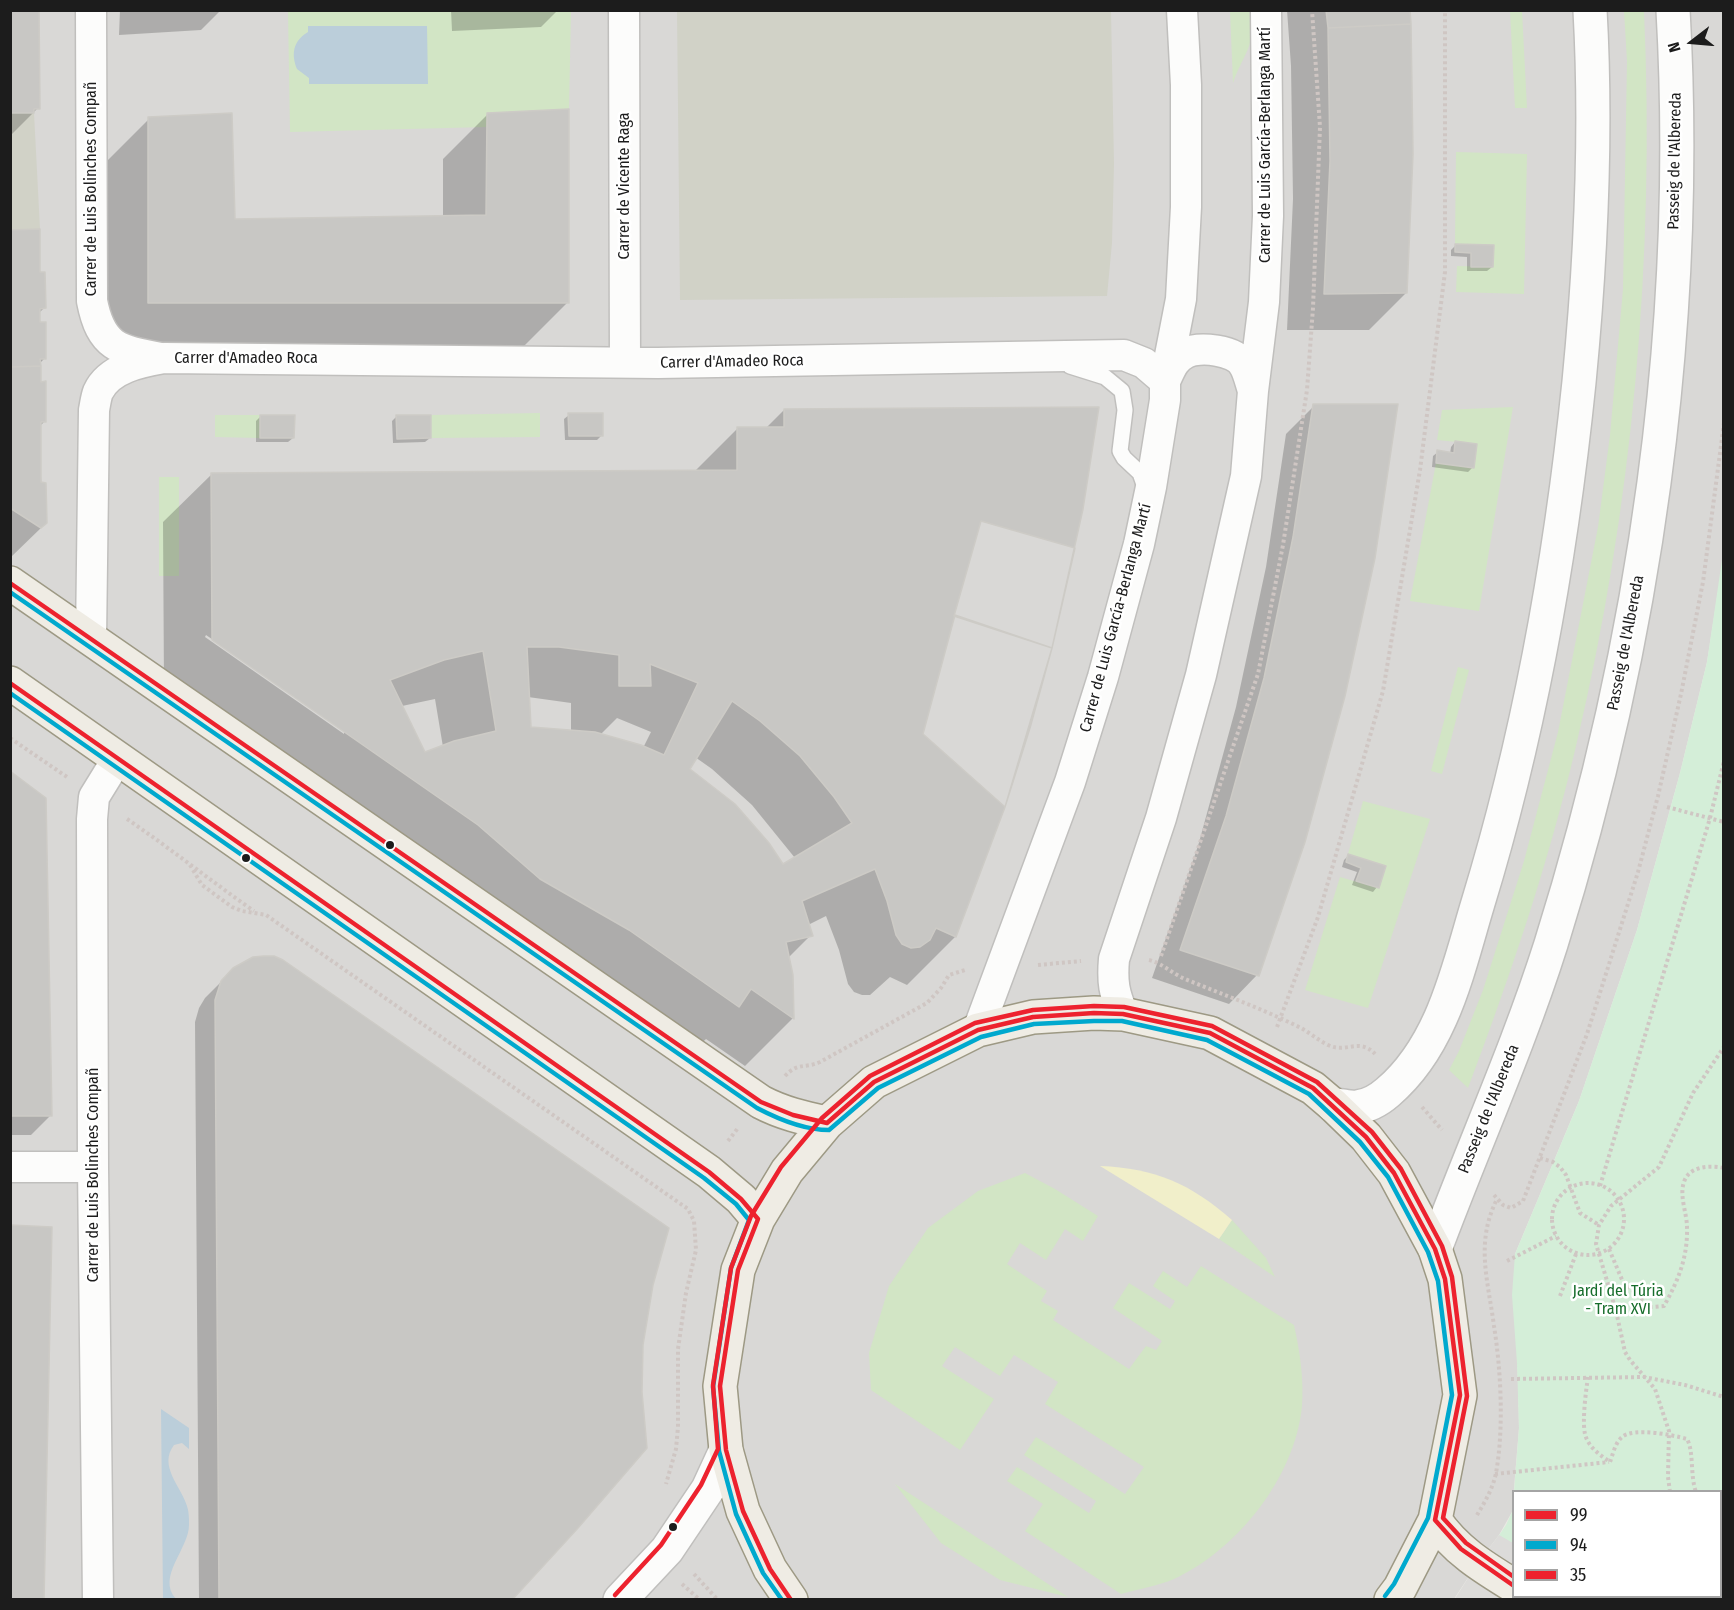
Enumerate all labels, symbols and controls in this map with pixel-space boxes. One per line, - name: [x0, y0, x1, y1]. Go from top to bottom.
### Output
- north arrow: [1662, 12, 1722, 72]
- street label: Carrer de Luis García-Berlanga Martí: [1256, 27, 1276, 263]
- text: N: [1664, 40, 1685, 54]
- street label: Carrer de Luis Bolinches Compañ: [82, 82, 102, 296]
- street label: Passeig de l'Albereda: [1664, 92, 1686, 230]
- street label: Carrer de Vicente Raga: [615, 112, 635, 260]
- street label: Carrer d'Amadeo Roca: [174, 349, 318, 369]
- street label: Carrer d'Amadeo Roca: [660, 351, 804, 373]
- street label: Carrer de Luis García-Berlanga Martí: [1076, 502, 1156, 734]
- street label: Passeig de l'Albereda: [1603, 574, 1649, 712]
- unlabelled marker: [384, 839, 396, 851]
- unlabelled marker: [240, 852, 252, 864]
- street label: Passeig de l'Albereda: [1454, 1042, 1524, 1176]
- street label: Carrer de Luis Bolinches Compañ: [84, 1068, 104, 1282]
- park label: Jardí del Túria - Tram XVI: [1573, 1282, 1663, 1320]
- legend: [1512, 1490, 1722, 1598]
- text: 99: [1570, 1504, 1588, 1526]
- unlabelled marker: [667, 1521, 679, 1533]
- text: 94: [1570, 1534, 1587, 1556]
- text: 35: [1570, 1564, 1586, 1586]

